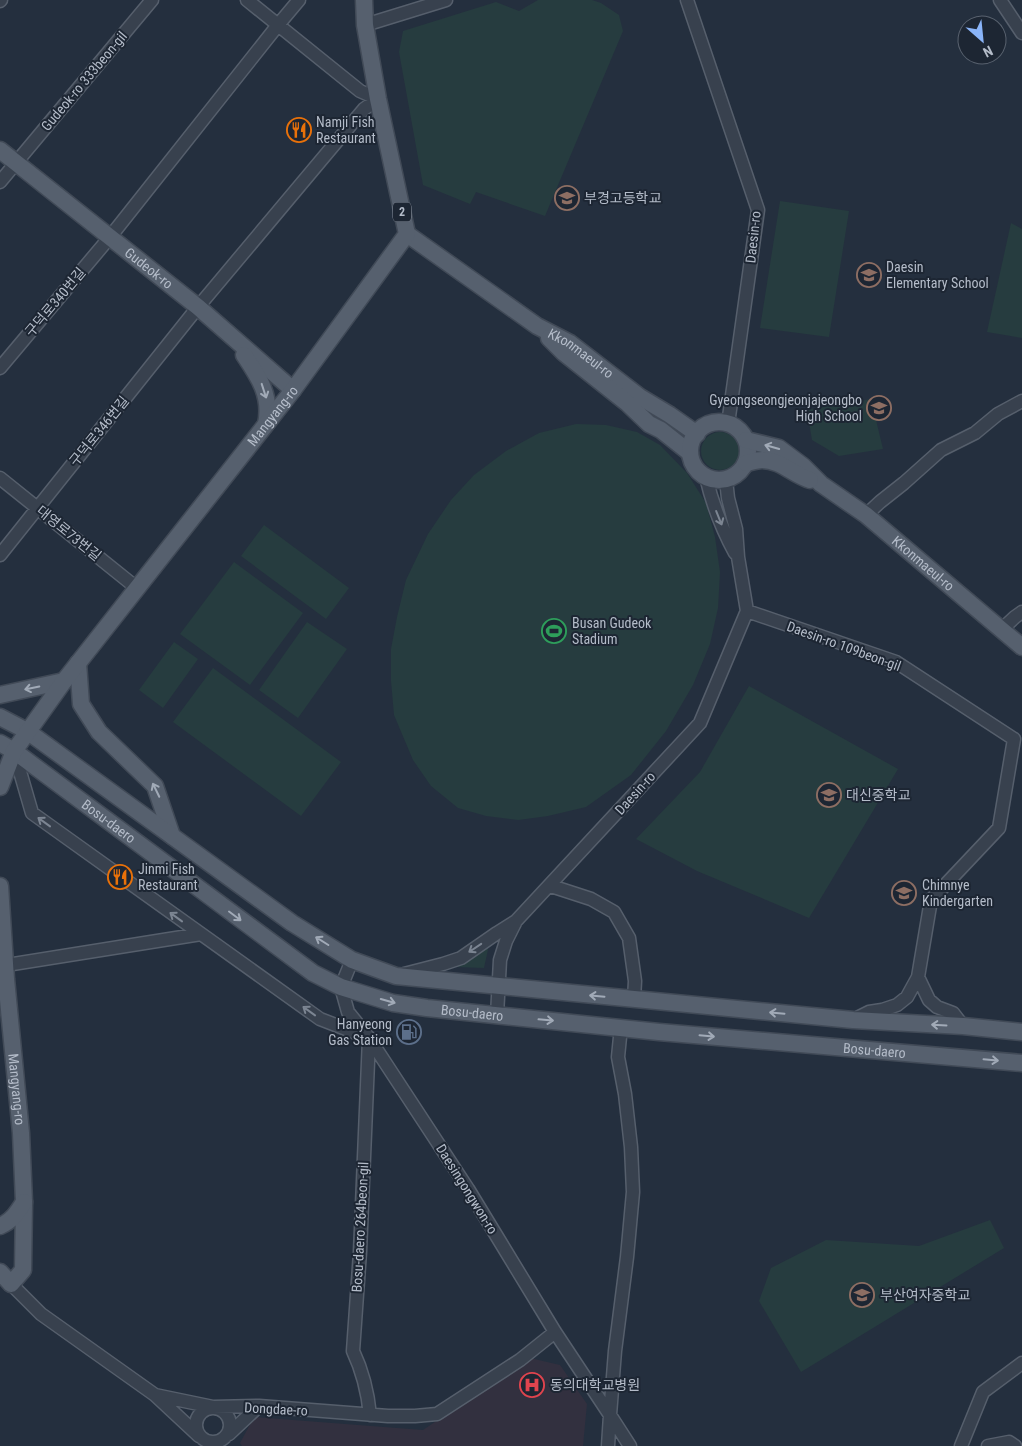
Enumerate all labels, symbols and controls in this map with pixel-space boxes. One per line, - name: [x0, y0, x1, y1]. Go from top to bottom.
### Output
- north arrow: [957, 15, 1007, 65]
- street label: Gudeok-ro 333beon-gil: [38, 28, 130, 134]
- text: N: [980, 43, 995, 61]
- place label: Namji Fish Restaurant: [316, 114, 376, 146]
- restaurant icon: Namji Fish Restaurant: [286, 117, 312, 143]
- school or university icon: 부경고등학교: [554, 185, 580, 211]
- place label: 부경고등학교: [584, 190, 661, 206]
- road number: 2: [393, 202, 411, 222]
- street label: Daesin-ro: [742, 210, 764, 264]
- street label: Gudeok-ro: [122, 244, 176, 292]
- place label: Daesin Elementary School: [886, 259, 989, 291]
- school or university icon: Daesin Elementary School: [856, 262, 882, 288]
- street label: 구덕로340번길: [22, 264, 88, 340]
- street label: Kkonmaeul-ro: [545, 325, 617, 382]
- street label: Mangyang-ro: [244, 383, 301, 449]
- one-way arrow: [260, 383, 270, 399]
- place label: Gyeongseongjeonjajeongbo High School: [709, 392, 862, 424]
- street label: 구덕로346번길: [66, 393, 132, 469]
- school or university icon: Gyeongseongjeonjajeongbo High School: [866, 395, 892, 421]
- one-way arrow: [765, 441, 781, 451]
- street label: 대영로73번길: [34, 502, 104, 564]
- one-way arrow: [715, 510, 725, 525]
- street label: Kkonmaeul-ro: [889, 533, 957, 594]
- place label: Busan Gudeok Stadium: [572, 615, 652, 647]
- sports icon: Busan Gudeok Stadium: [541, 618, 567, 644]
- street label: Daesin-ro 109beon-gil: [785, 618, 903, 674]
- one-way arrow: [25, 684, 41, 693]
- street label: Daesin-ro: [612, 768, 658, 818]
- school or university icon: 대신중학교: [816, 782, 842, 808]
- one-way arrow: [150, 783, 160, 798]
- place label: 대신중학교: [846, 787, 911, 803]
- street label: Bosu-daero: [79, 796, 139, 846]
- one-way arrow: [37, 817, 51, 827]
- place label: Jinmi Fish Restaurant: [138, 861, 198, 893]
- restaurant icon: Jinmi Fish Restaurant: [107, 864, 133, 890]
- place label: Chimnye Kindergarten: [922, 877, 993, 909]
- school or university icon: Chimnye Kindergarten: [891, 880, 917, 906]
- one-way arrow: [170, 911, 184, 922]
- one-way arrow: [228, 911, 242, 921]
- one-way arrow: [315, 936, 329, 946]
- one-way arrow: [468, 943, 482, 953]
- one-way arrow: [590, 991, 606, 1001]
- one-way arrow: [379, 997, 395, 1006]
- street label: Bosu-daero: [440, 1001, 504, 1024]
- one-way arrow: [302, 1006, 316, 1016]
- one-way arrow: [769, 1008, 785, 1018]
- one-way arrow: [537, 1015, 553, 1025]
- place label: Hanyeong Gas Station: [328, 1016, 392, 1048]
- fuel station icon: Hanyeong Gas Station: [396, 1019, 422, 1045]
- one-way arrow: [931, 1020, 947, 1029]
- one-way arrow: [699, 1031, 715, 1041]
- street label: Bosu-daero: [842, 1040, 906, 1061]
- street label: Mangyang-ro: [5, 1053, 28, 1126]
- one-way arrow: [983, 1056, 999, 1065]
- street label: Daesingongwon-ro: [433, 1141, 501, 1237]
- street label: Bosu-daero 264beon-gil: [349, 1161, 371, 1293]
- school or university icon: 부산여자중학교: [849, 1282, 875, 1308]
- place label: 부산여자중학교: [880, 1287, 970, 1303]
- hospital icon: 동의대학교병원: [519, 1372, 545, 1398]
- place label: 동의대학교병원: [550, 1377, 640, 1393]
- street label: Dongdae-ro: [244, 1399, 308, 1419]

